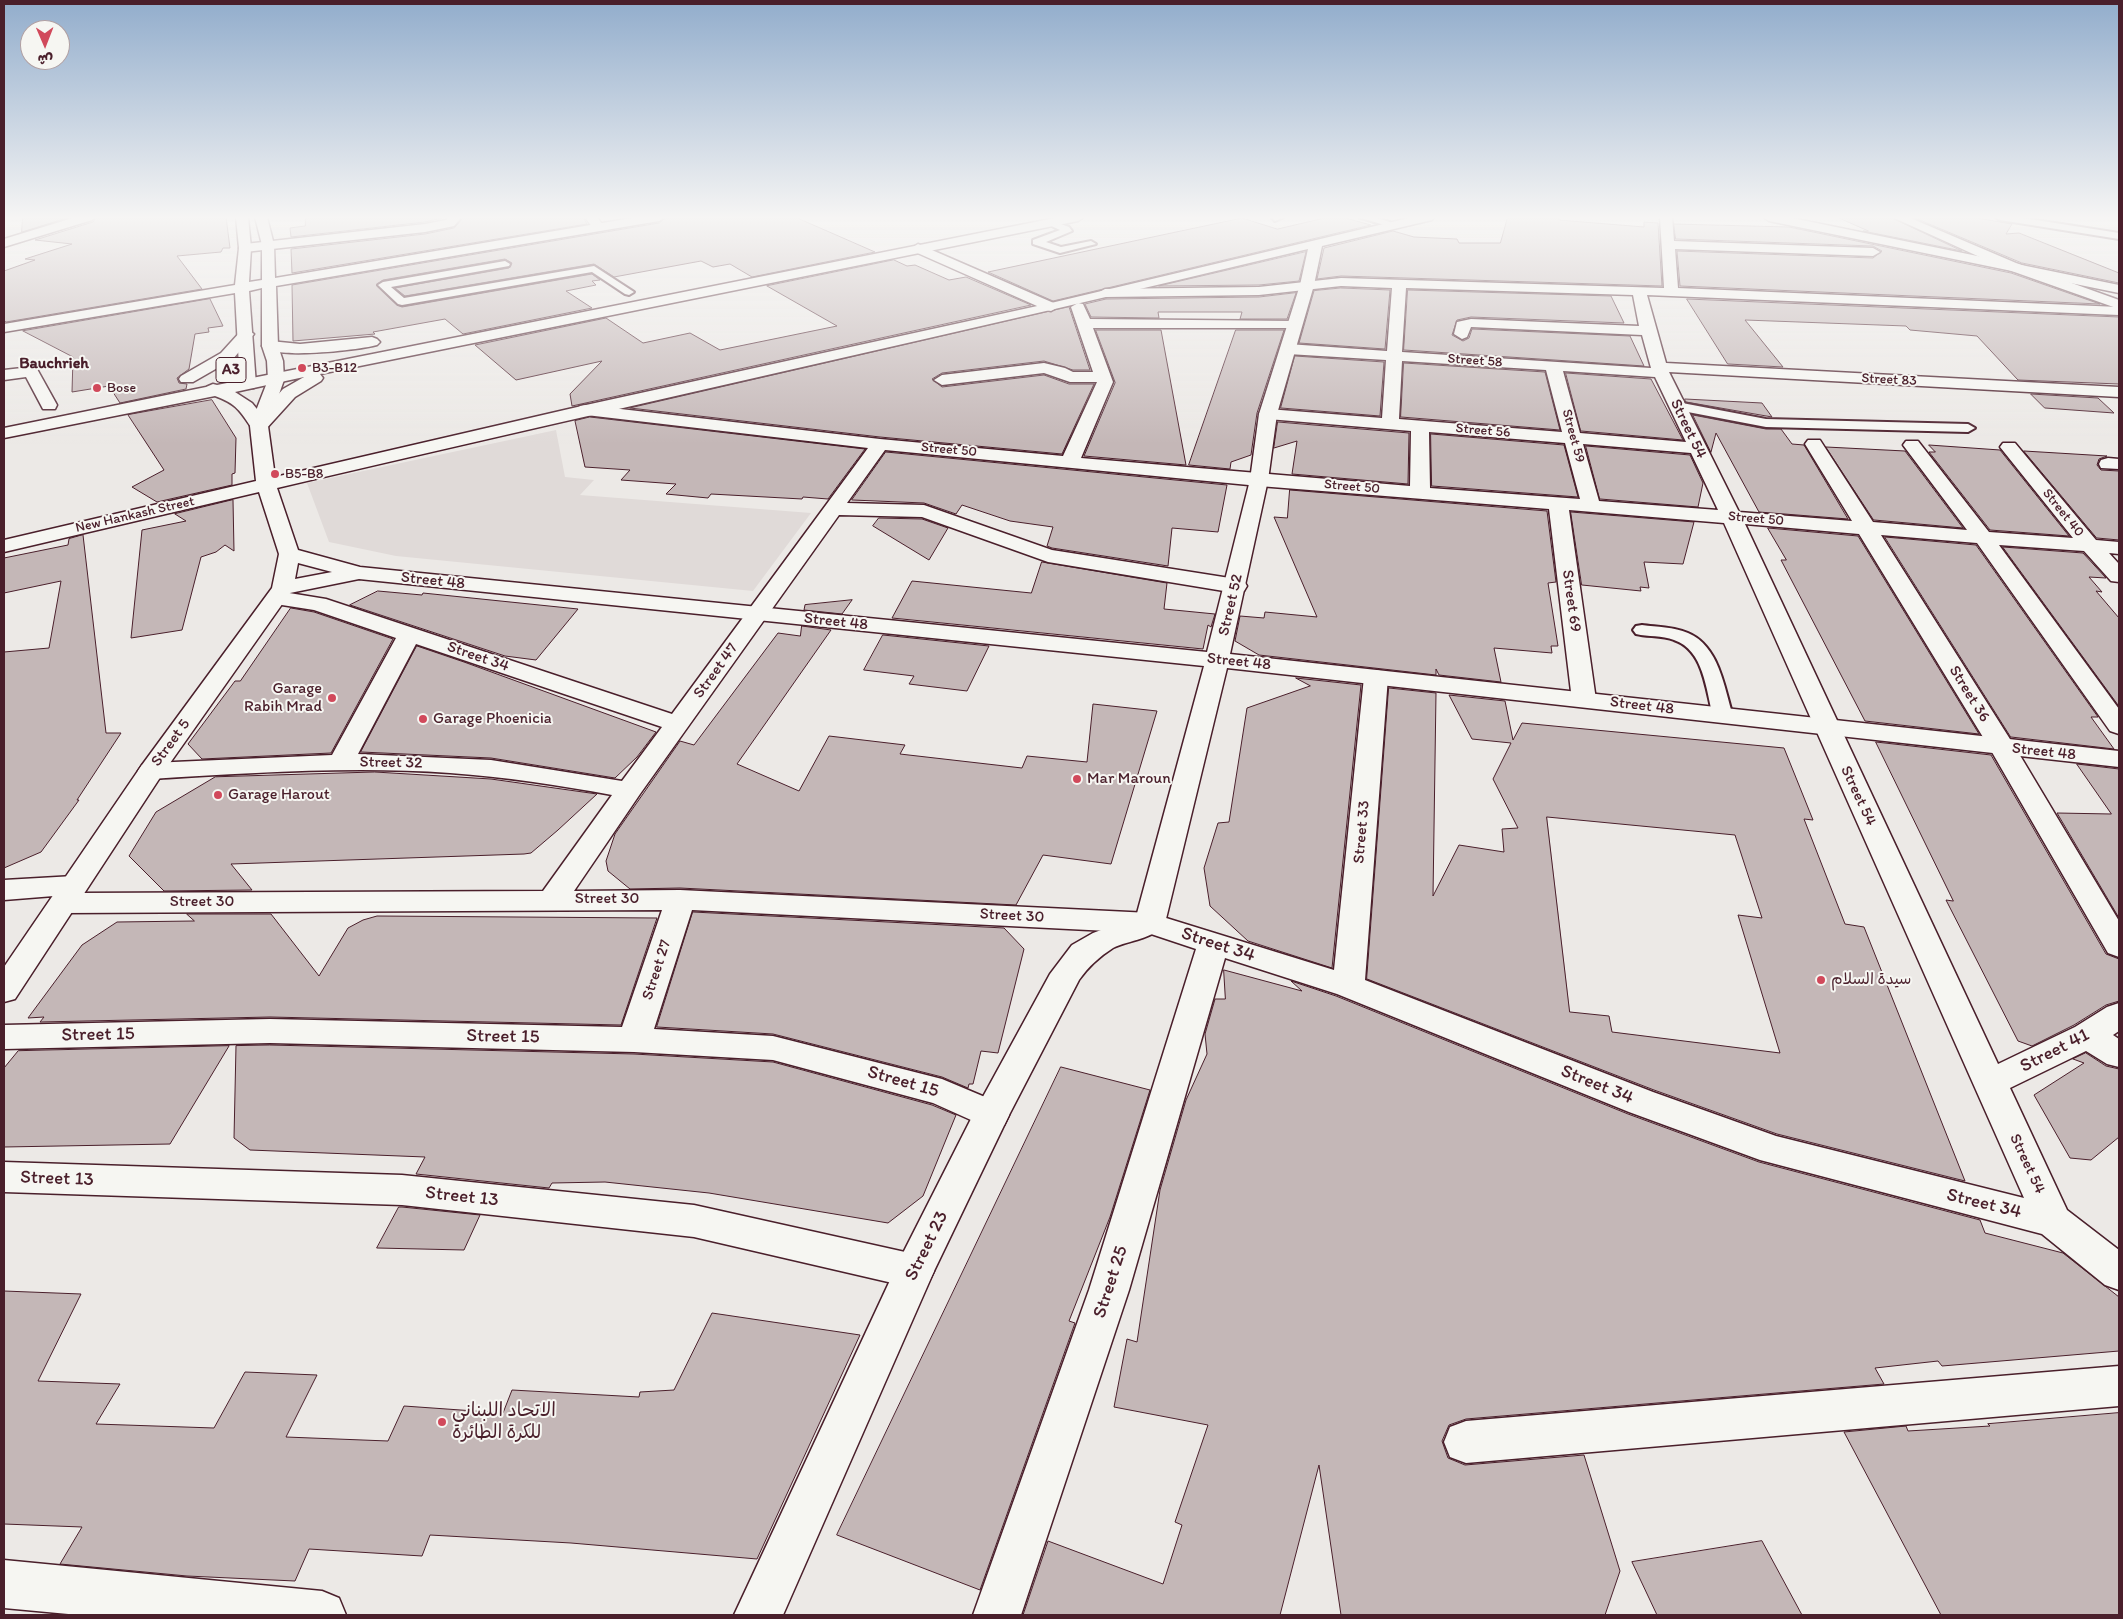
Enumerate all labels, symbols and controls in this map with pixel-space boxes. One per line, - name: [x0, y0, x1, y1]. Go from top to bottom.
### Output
- north arrow: [20, 20, 70, 70]
- text: ش: [37, 51, 53, 68]
- street label: Street 58: [1447, 351, 1503, 371]
- district label: Bauchrieh: [19, 354, 89, 374]
- road number: A3: [216, 358, 246, 382]
- place label: B3-B12: [312, 360, 357, 376]
- marker: B3-B12: [296, 362, 308, 374]
- street label: Street 83: [1861, 370, 1917, 390]
- place label: Bose: [107, 380, 136, 396]
- marker: Bose: [91, 382, 103, 394]
- street label: Street 54: [1665, 396, 1711, 462]
- street label: Street 59: [1558, 407, 1588, 465]
- street label: Street 56: [1455, 420, 1511, 442]
- street label: Street 50: [920, 439, 978, 461]
- place label: B5-B8: [285, 466, 324, 482]
- marker: B5-B8: [269, 468, 281, 480]
- street label: Street 50: [1323, 476, 1381, 498]
- street label: Street 40: [2038, 485, 2088, 541]
- street label: New Hankash Street: [74, 493, 196, 537]
- street label: Street 50: [1727, 508, 1785, 530]
- street label: Street 48: [400, 568, 466, 594]
- street label: Street 69: [1557, 569, 1585, 633]
- street label: Street 52: [1215, 572, 1247, 638]
- street label: Street 48: [803, 609, 869, 635]
- street label: Street 34: [445, 637, 511, 677]
- street label: Street 47: [690, 640, 742, 702]
- street label: Street 48: [1206, 649, 1272, 675]
- street label: Street 36: [1944, 662, 1994, 726]
- place label: Garage Rabih Mrad: [244, 679, 322, 717]
- marker: Garage Rabih Mrad: [326, 692, 338, 704]
- street label: Street 48: [1609, 693, 1675, 719]
- place label: Garage Phoenicia: [433, 709, 552, 729]
- marker: Garage Phoenicia: [417, 713, 429, 725]
- street label: Street 5: [147, 715, 195, 771]
- street label: Street 48: [2011, 739, 2077, 765]
- street label: Street 32: [359, 753, 423, 773]
- street label: Street 54: [1836, 763, 1880, 829]
- place label: Mar Maroun: [1087, 769, 1171, 789]
- marker: Mar Maroun: [1071, 773, 1083, 785]
- place label: Garage Harout: [228, 785, 330, 805]
- marker: Garage Harout: [212, 789, 224, 801]
- street label: Street 33: [1350, 800, 1374, 864]
- street label: Street 30: [575, 889, 639, 909]
- street label: Street 30: [170, 892, 234, 912]
- street label: Street 30: [979, 905, 1045, 927]
- street label: Street 34: [1178, 922, 1258, 968]
- street label: Street 27: [638, 937, 676, 1003]
- place label: سيدة السلام: [1831, 970, 1911, 990]
- marker: سيدة السلام: [1815, 974, 1827, 986]
- street label: Street 15: [61, 1023, 135, 1047]
- street label: Street 41: [2017, 1024, 2093, 1078]
- street label: Street 15: [466, 1025, 540, 1049]
- street label: Street 34: [1557, 1060, 1637, 1110]
- street label: Street 15: [865, 1061, 941, 1103]
- street label: Street 54: [2005, 1131, 2049, 1197]
- street label: Street 13: [20, 1166, 94, 1192]
- street label: Street 13: [424, 1182, 500, 1212]
- street label: Street 34: [1944, 1184, 2024, 1224]
- street label: Street 23: [900, 1207, 954, 1285]
- street label: Street 25: [1089, 1243, 1133, 1321]
- place label: الاتحاد اللبناني للكرة الطائرة: [452, 1400, 556, 1444]
- marker: الاتحاد اللبناني للكرة الطائرة: [436, 1416, 448, 1428]

